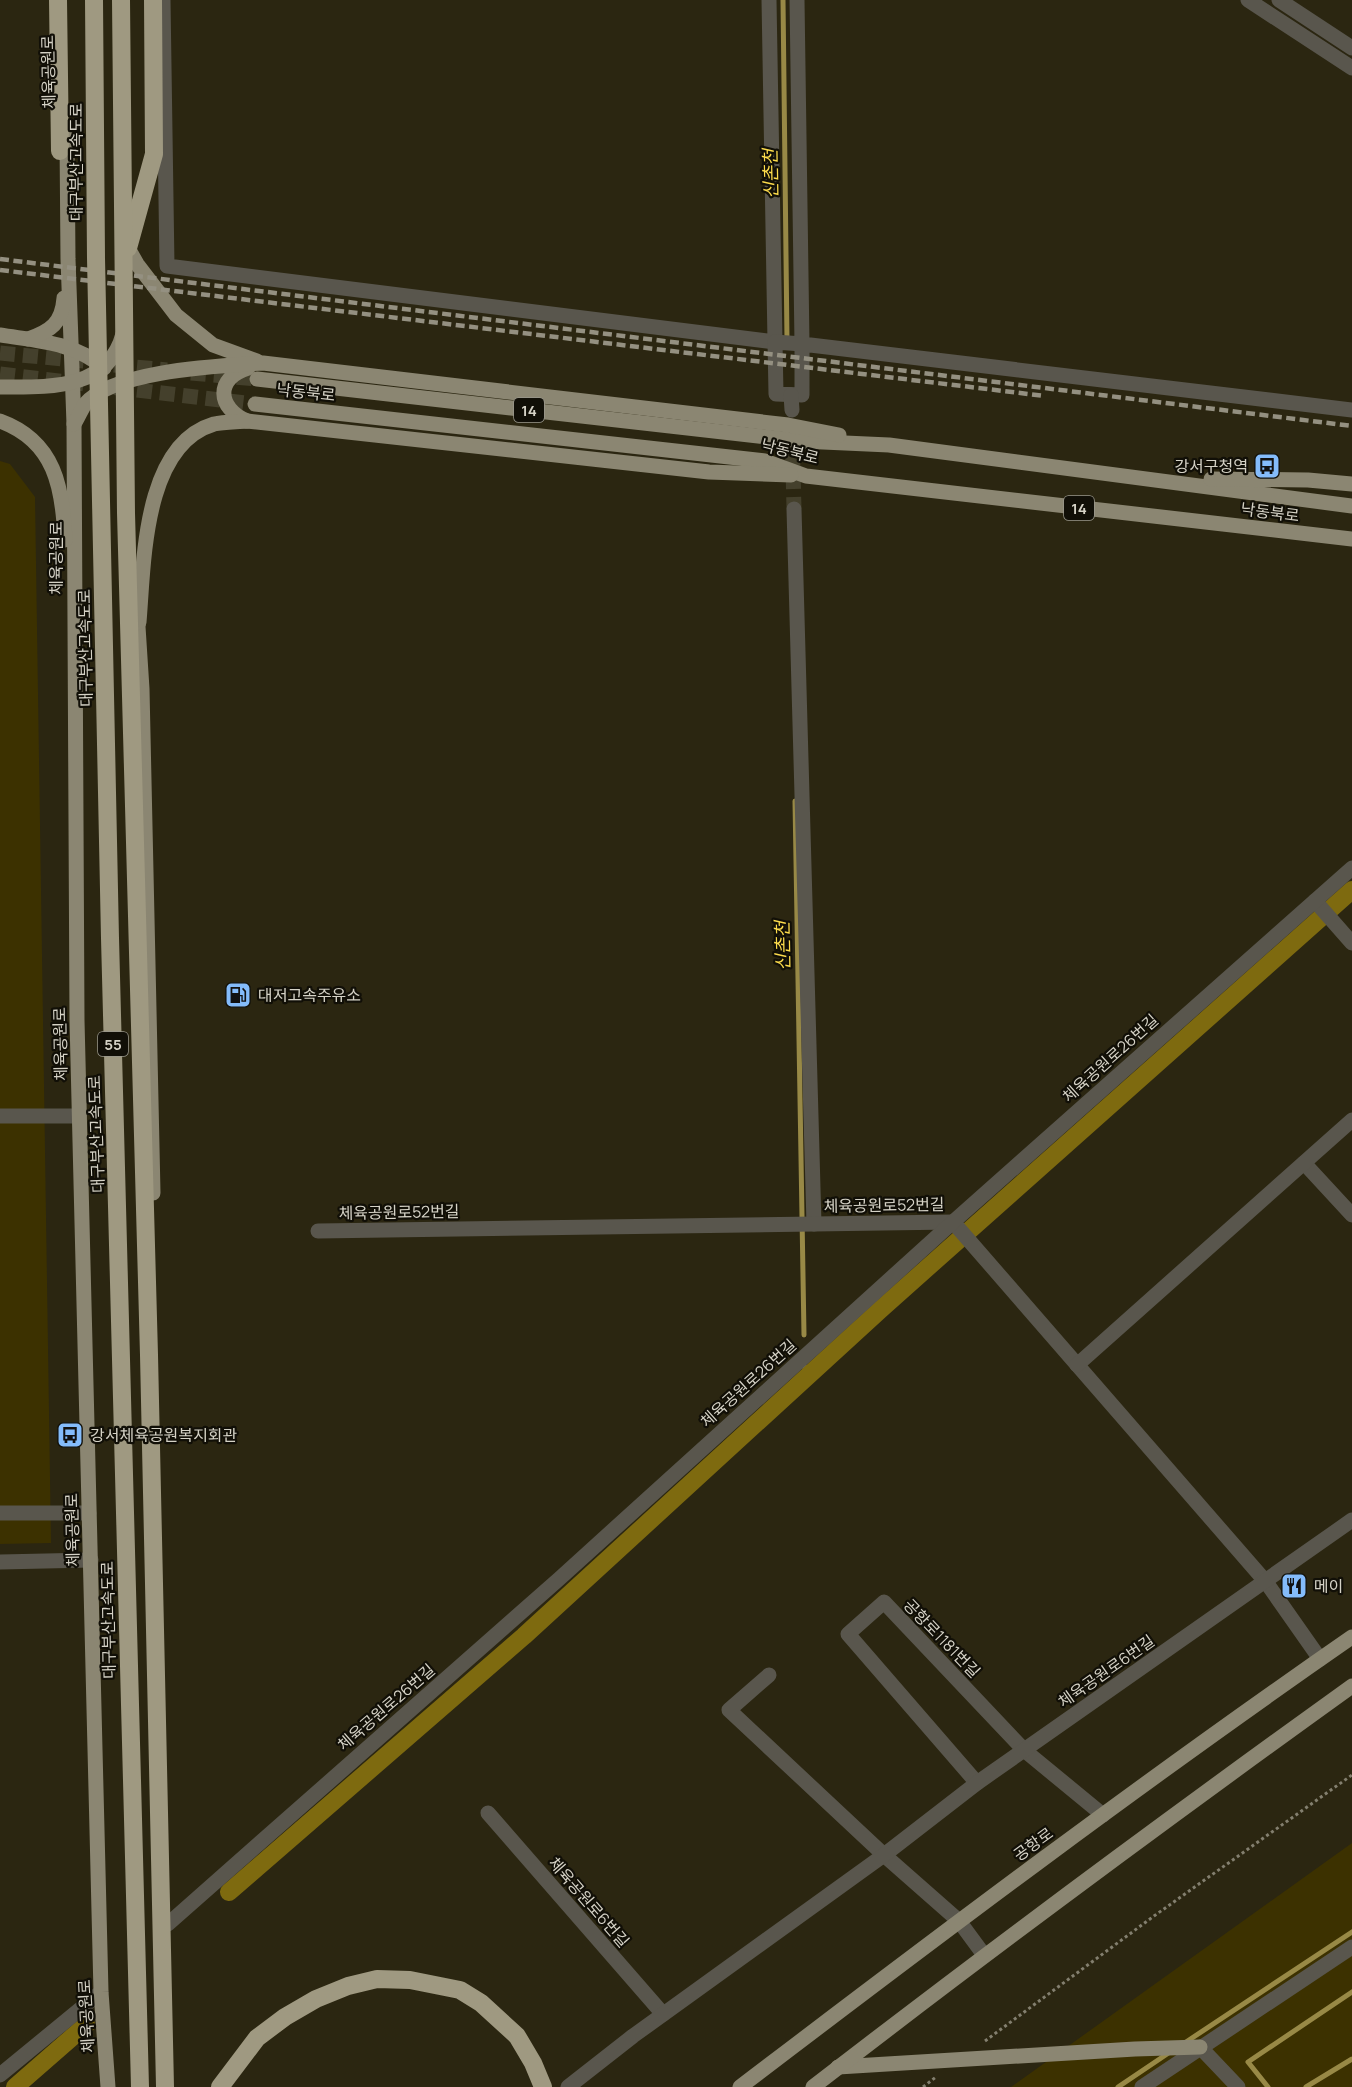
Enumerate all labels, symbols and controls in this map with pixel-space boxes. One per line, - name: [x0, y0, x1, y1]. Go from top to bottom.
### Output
- street label: 체육공원로: [36, 35, 60, 109]
- street label: 대구부산고속도로: [65, 103, 87, 221]
- water label: 신촌천: [758, 147, 782, 199]
- street label: 낙동북로: [276, 378, 337, 406]
- road number: 14: [514, 398, 544, 422]
- street label: 낙동북로: [759, 433, 821, 469]
- bus stop icon: 강서구청역: [1252, 451, 1282, 481]
- place label: 강서구청역: [1174, 455, 1248, 477]
- road number: 14: [1064, 496, 1094, 520]
- street label: 낙동북로: [1239, 497, 1301, 527]
- street label: 체육공원로: [45, 521, 67, 595]
- street label: 대구부산고속도로: [73, 589, 97, 707]
- water label: 신촌천: [770, 919, 794, 971]
- fuel station icon: 대저고속주유소: [223, 980, 253, 1010]
- place label: 대저고속주유소: [258, 984, 361, 1006]
- street label: 체육공원로: [48, 1007, 72, 1081]
- street label: 체육공원로26번길: [1057, 1009, 1163, 1107]
- road number: 55: [98, 1032, 128, 1056]
- street label: 대구부산고속도로: [83, 1074, 109, 1193]
- street label: 체육공원로52번길: [823, 1193, 945, 1217]
- street label: 체육공원로52번길: [338, 1200, 460, 1224]
- street label: 체육공원로26번길: [695, 1334, 801, 1432]
- bus stop icon: 강서체육공원복지회관: [55, 1420, 85, 1450]
- place label: 강서체육공원복지회관: [90, 1424, 237, 1446]
- street label: 체육공원로: [60, 1493, 84, 1567]
- street label: 대구부산고속도로: [96, 1561, 120, 1679]
- restaurant icon: 메이: [1279, 1571, 1309, 1601]
- place label: 메이: [1314, 1575, 1343, 1597]
- street label: 공항로1181번길: [899, 1594, 985, 1682]
- street label: 체육공원로6번길: [1053, 1630, 1159, 1712]
- street label: 체육공원로26번길: [333, 1659, 439, 1755]
- street label: 공항로: [1009, 1822, 1058, 1866]
- street label: 체육공원로6번길: [544, 1852, 634, 1952]
- street label: 체육공원로: [73, 1978, 99, 2053]

